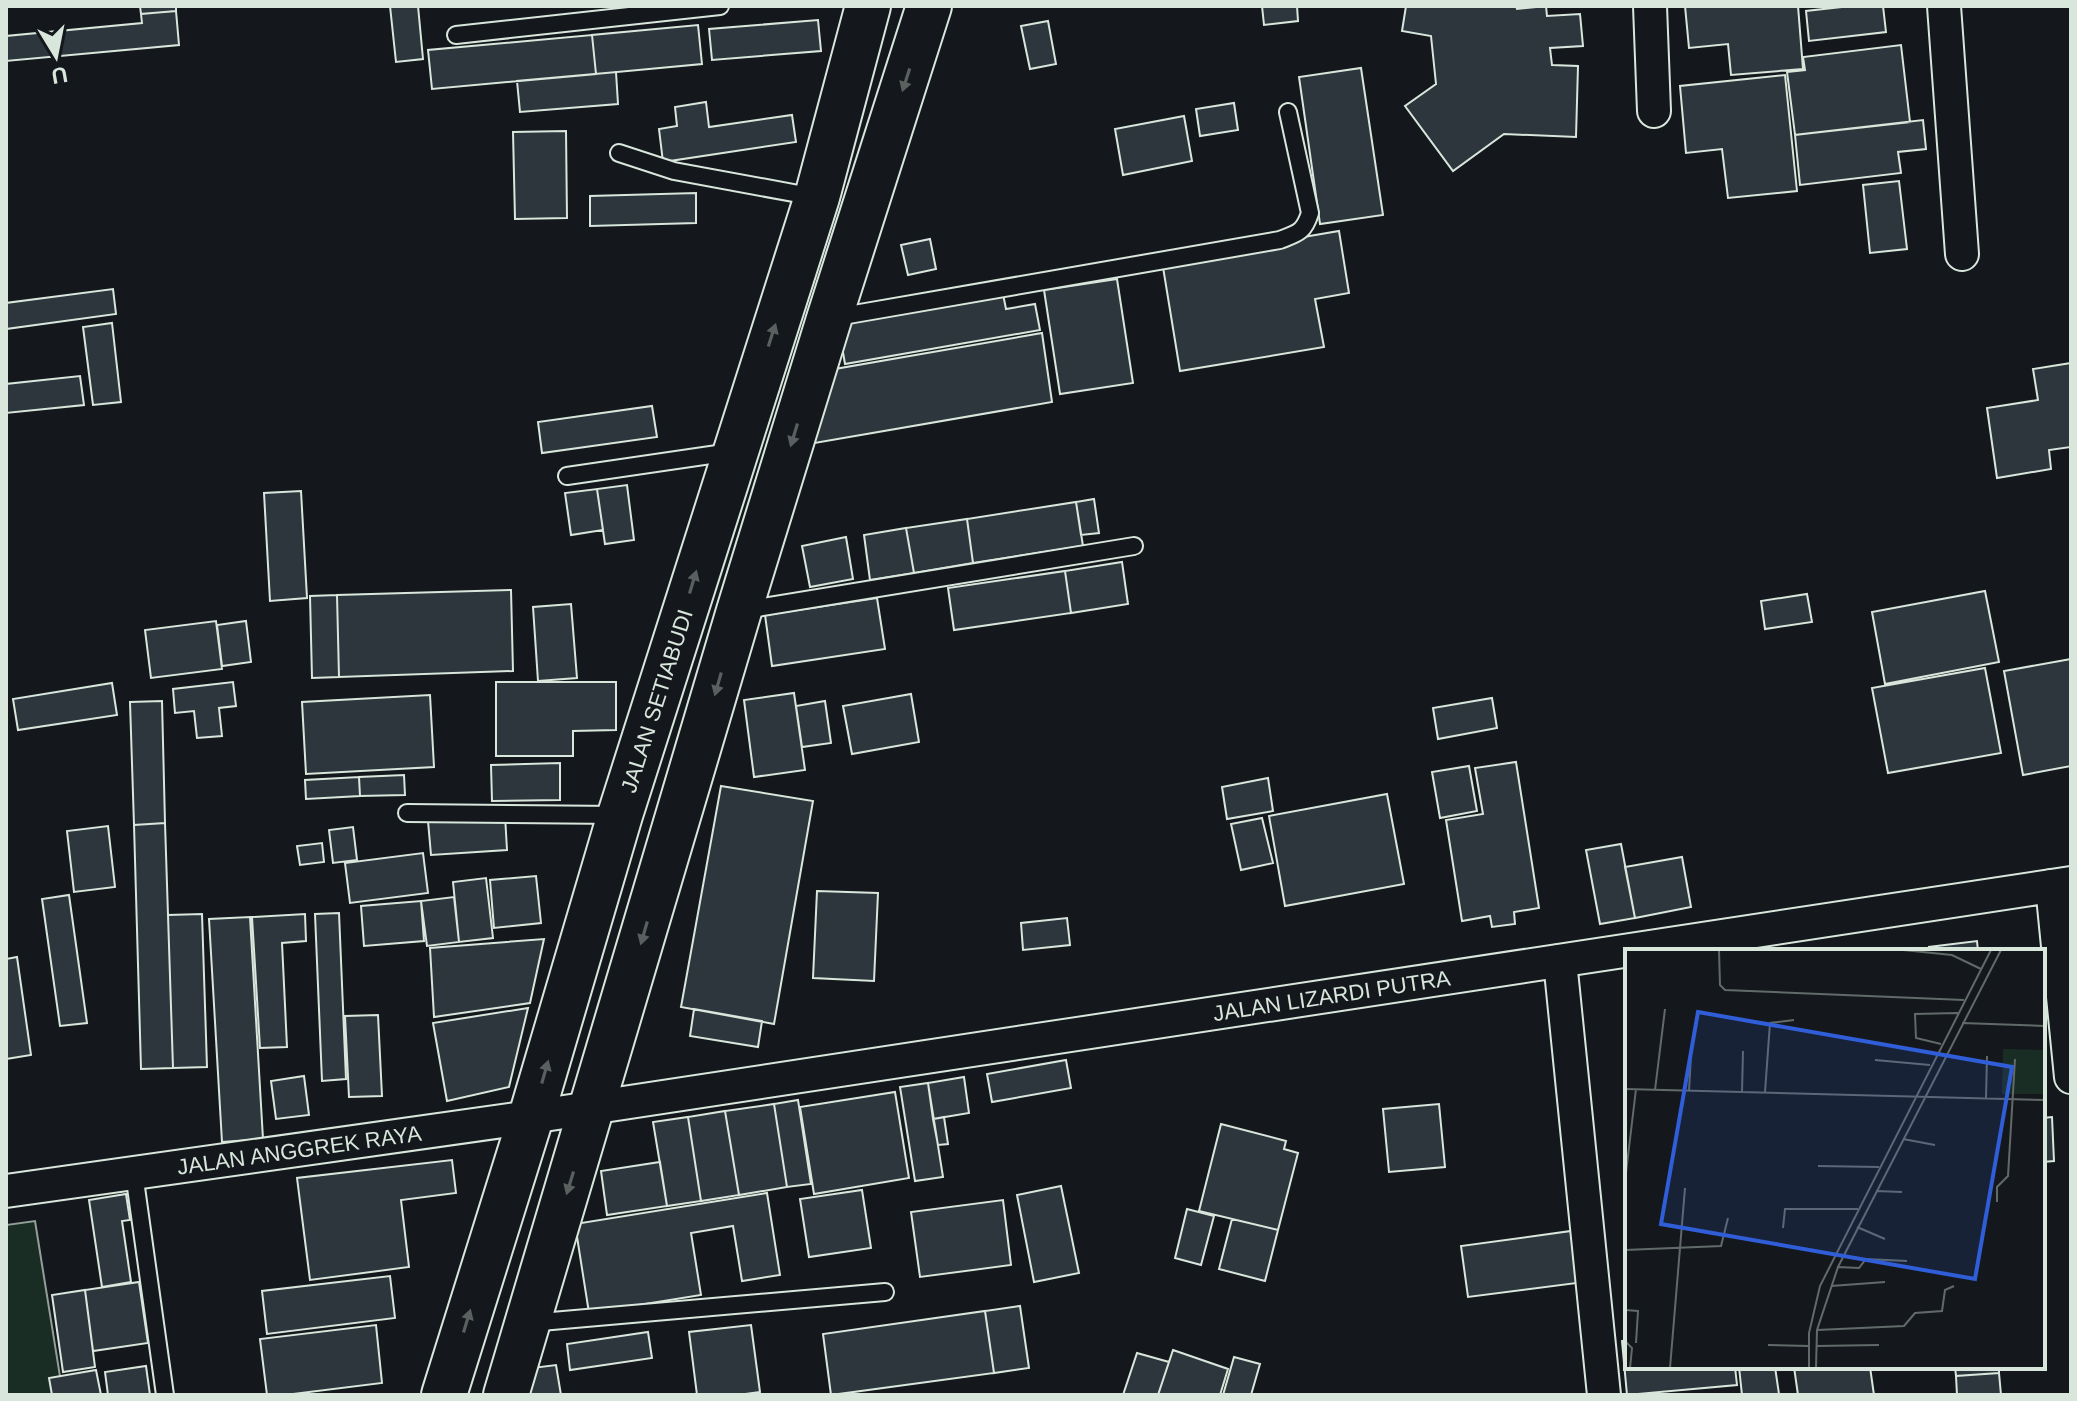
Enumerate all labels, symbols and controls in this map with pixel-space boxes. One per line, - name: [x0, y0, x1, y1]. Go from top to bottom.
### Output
- north arrow: [16, 16, 96, 96]
- text: U: [49, 62, 69, 89]
- one-way arrow: [899, 69, 912, 93]
- one-way arrow: [767, 322, 779, 346]
- one-way arrow: [787, 423, 799, 447]
- one-way arrow: [688, 570, 700, 594]
- street label: JALAN SETIABUDI: [616, 606, 697, 796]
- one-way arrow: [711, 672, 724, 696]
- one-way arrow: [637, 922, 650, 946]
- inset map: [1625, 949, 2045, 1369]
- street label: JALAN LIZARDI PUTRA: [1211, 965, 1452, 1026]
- one-way arrow: [539, 1060, 552, 1084]
- street label: JALAN ANGGREK RAYA: [175, 1120, 423, 1179]
- one-way arrow: [563, 1171, 576, 1195]
- one-way arrow: [462, 1308, 474, 1332]

